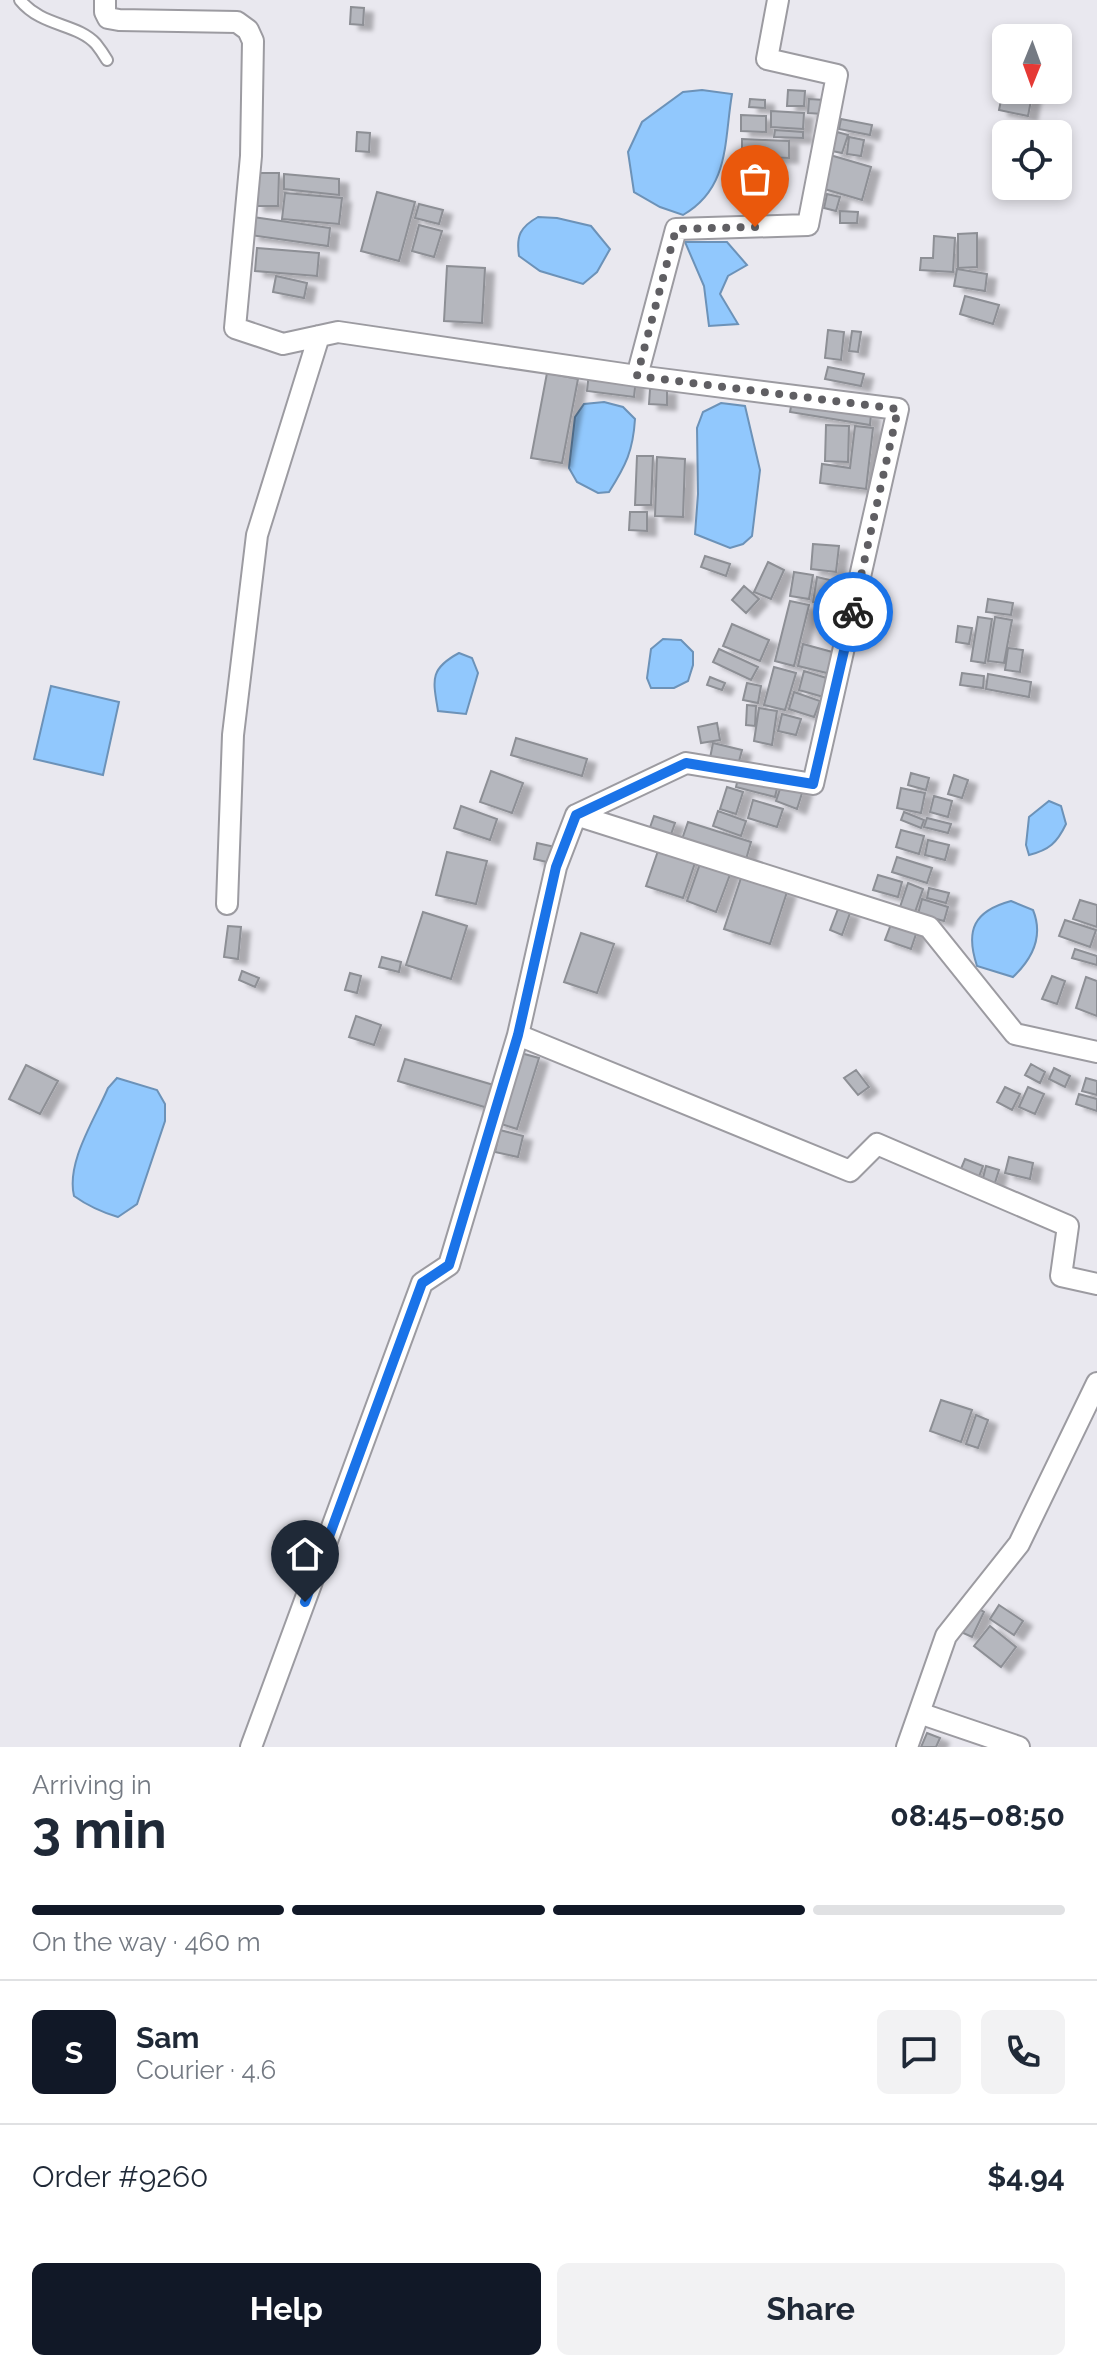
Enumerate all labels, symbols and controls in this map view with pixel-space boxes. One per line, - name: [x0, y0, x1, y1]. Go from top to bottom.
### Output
- north arrow: [992, 24, 1072, 104]
- map controls: [992, 24, 1072, 200]
- button: locate: [992, 120, 1072, 200]
- pin: [721, 145, 789, 227]
- icon: bag: [733, 157, 777, 201]
- courier: [813, 572, 893, 652]
- icon: bike: [831, 590, 875, 634]
- pin: [271, 1520, 339, 1602]
- icon: home: [283, 1532, 327, 1576]
- text: Arriving in: [32, 1770, 152, 1800]
- text: 08:45–08:50: [890, 1798, 1065, 1833]
- text: 3 min: [32, 1799, 167, 1860]
- text: On the way · 460 m: [32, 1927, 261, 1957]
- button: chat: [877, 2010, 961, 2094]
- button: phone: [981, 2010, 1065, 2094]
- text: Sam: [136, 2020, 199, 2055]
- text: S: [65, 2035, 83, 2070]
- text: Courier · 4.6: [136, 2055, 276, 2085]
- text: Order #9260: [32, 2159, 208, 2194]
- text: $4.94: [987, 2159, 1065, 2194]
- button: Help: [32, 2263, 541, 2355]
- button: Share: [557, 2263, 1065, 2355]

